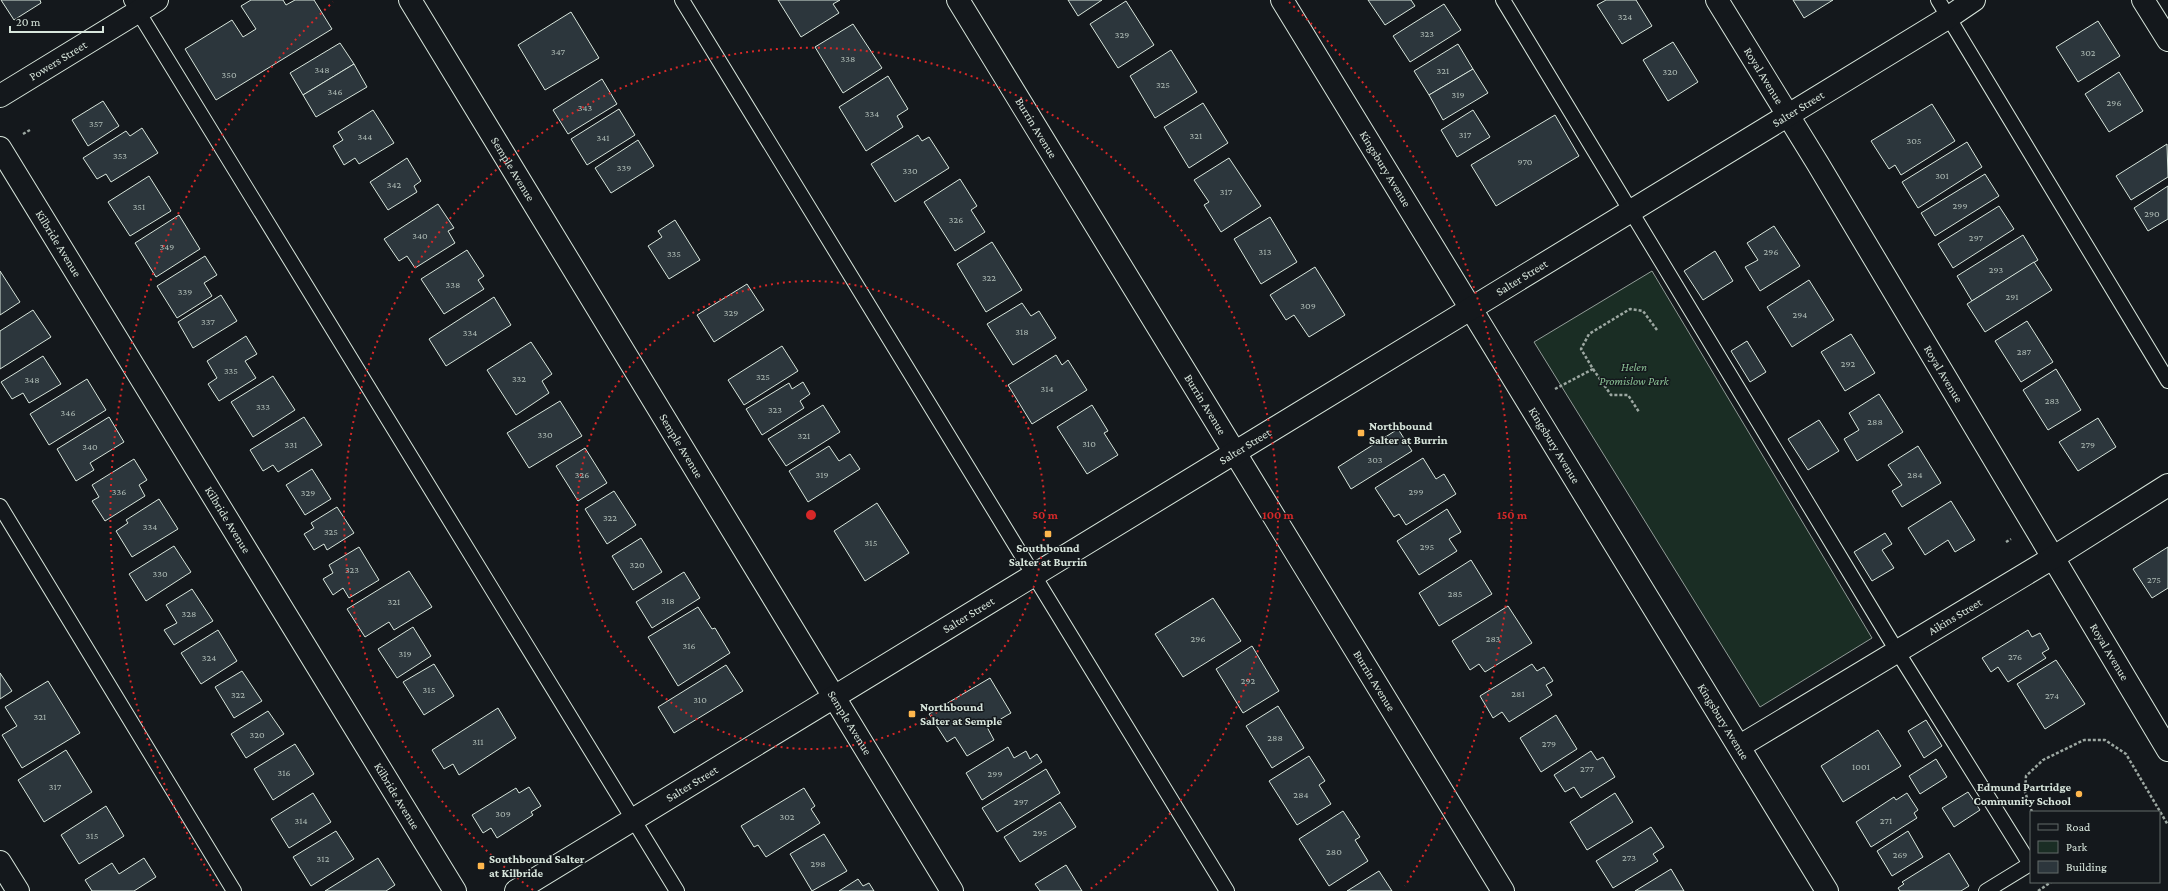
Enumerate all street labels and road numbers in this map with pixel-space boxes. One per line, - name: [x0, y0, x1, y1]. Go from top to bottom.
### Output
- street label: Powers Street: [27, 37, 90, 83]
- street label: Royal Avenue: [1741, 45, 1786, 107]
- street label: Salter Street: [1770, 87, 1828, 130]
- street label: Burrin Avenue: [1012, 95, 1060, 161]
- street label: Kingsbury Avenue: [1357, 128, 1414, 210]
- street label: Semple Avenue: [488, 134, 538, 204]
- street label: Kilbride Avenue: [33, 207, 84, 280]
- street label: Salter Street: [1493, 256, 1551, 299]
- street label: Royal Avenue: [1921, 343, 1966, 405]
- street label: Burrin Avenue: [1181, 371, 1229, 437]
- street label: Kingsbury Avenue: [1526, 405, 1583, 486]
- street label: Semple Avenue: [656, 411, 706, 481]
- street label: Salter Street: [1217, 425, 1274, 467]
- street label: Kilbride Avenue: [202, 484, 254, 556]
- street label: Salter Street: [940, 593, 998, 636]
- street label: Aikins Street: [1926, 594, 1985, 638]
- street label: Royal Avenue: [2087, 621, 2132, 683]
- street label: Burrin Avenue: [1350, 648, 1398, 714]
- street label: Kingsbury Avenue: [1695, 681, 1752, 762]
- street label: Semple Avenue: [825, 688, 875, 758]
- street label: Kilbride Avenue: [371, 760, 423, 832]
- street label: Salter Street: [663, 762, 721, 805]

